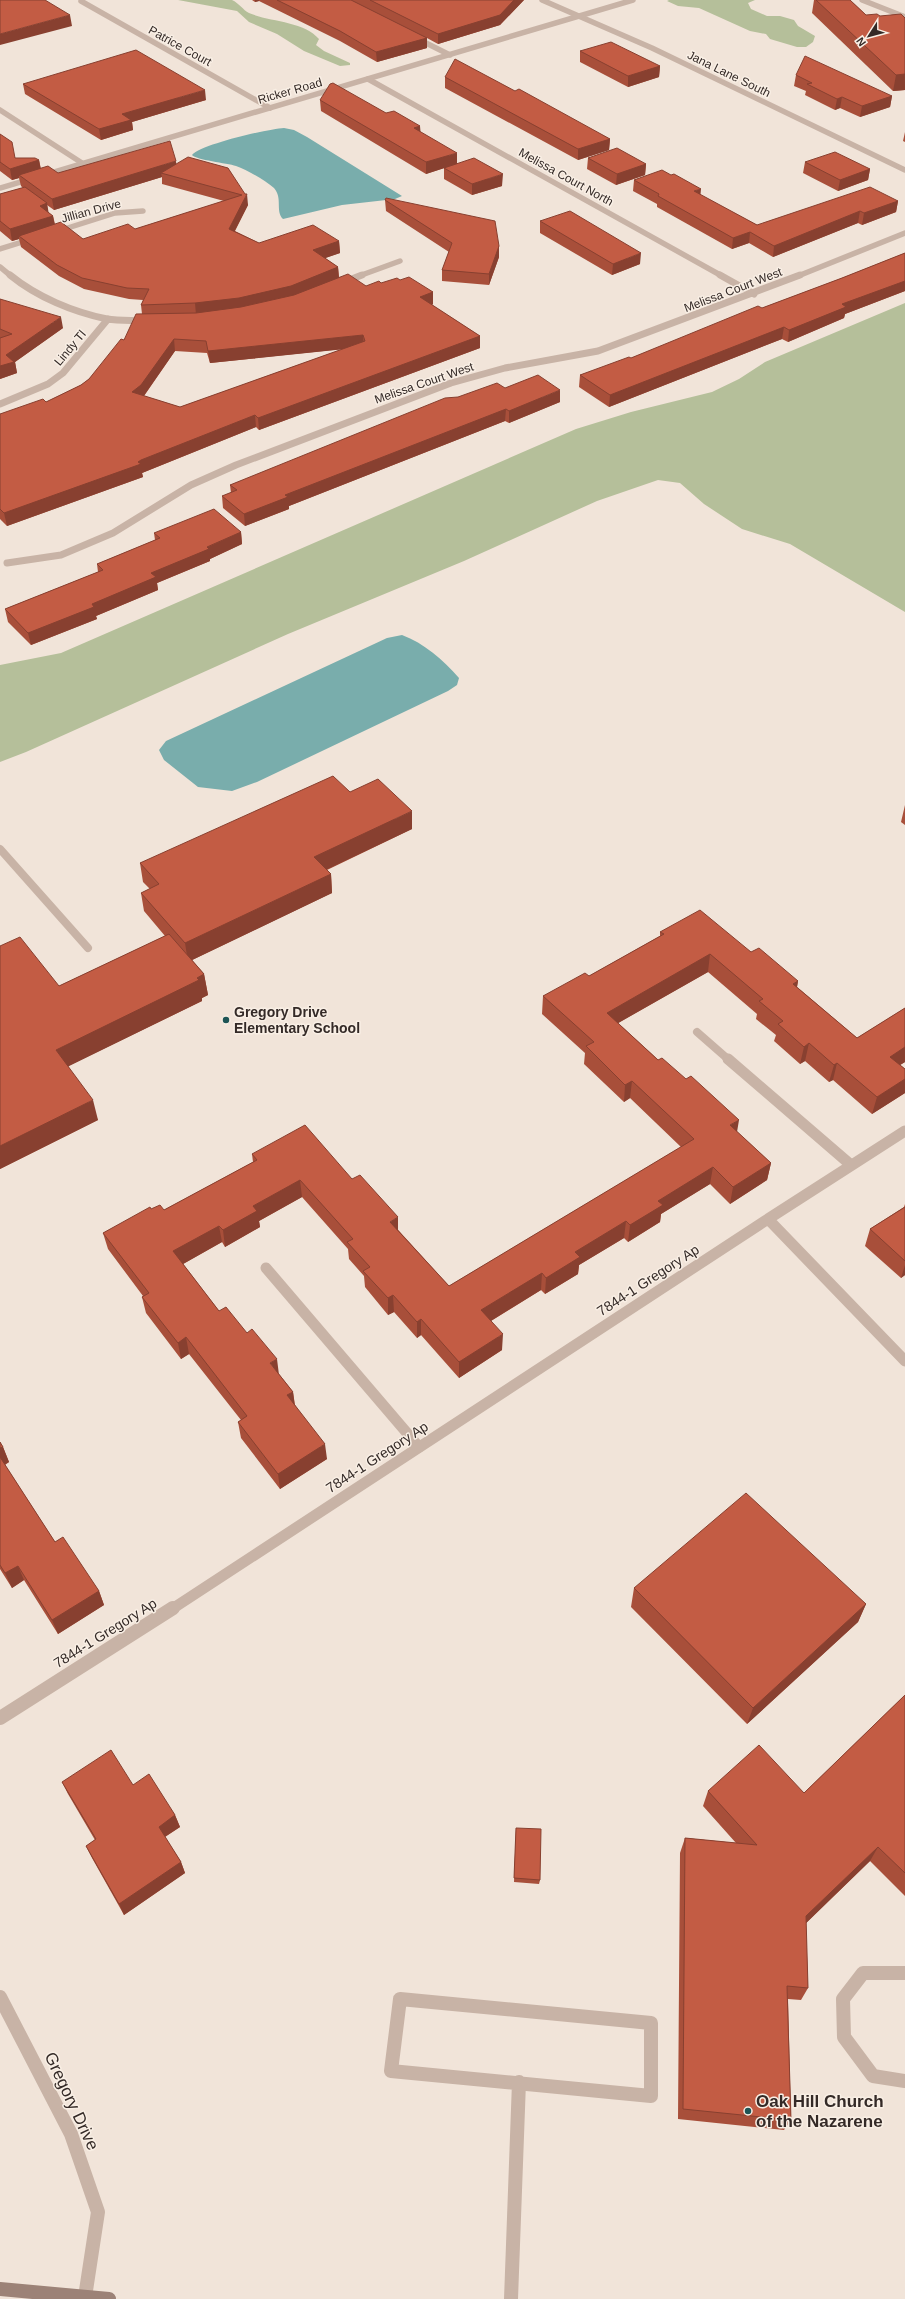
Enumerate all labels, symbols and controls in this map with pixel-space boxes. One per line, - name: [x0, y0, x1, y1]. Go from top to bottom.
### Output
- north arrow: [849, 16, 889, 56]
- street label: Patrice Court: [146, 23, 215, 69]
- text: N: [854, 35, 868, 49]
- street label: Jana Lane South: [685, 48, 773, 100]
- street label: Ricker Road: [256, 75, 324, 107]
- street label: Melissa Court North: [516, 145, 616, 209]
- street label: Jillian Drive: [60, 196, 123, 226]
- street label: Melissa Court West: [682, 265, 785, 315]
- street label: Lindy Tl: [51, 327, 89, 369]
- street label: Melissa Court West: [373, 359, 476, 407]
- place label: Gregory Drive Elementary School: [234, 1004, 360, 1036]
- marker: Gregory Drive Elementary School: [221, 1015, 231, 1025]
- street label: 7844-1 Gregory Ap: [594, 1241, 702, 1319]
- street label: 7844-1 Gregory Ap: [323, 1418, 431, 1496]
- street label: 7844-1 Gregory Ap: [51, 1595, 160, 1671]
- street label: Gregory Drive: [41, 2049, 103, 2153]
- place label: Oak Hill Church of the Nazarene: [756, 2092, 884, 2131]
- marker: Oak Hill Church of the Nazarene: [743, 2106, 753, 2116]

